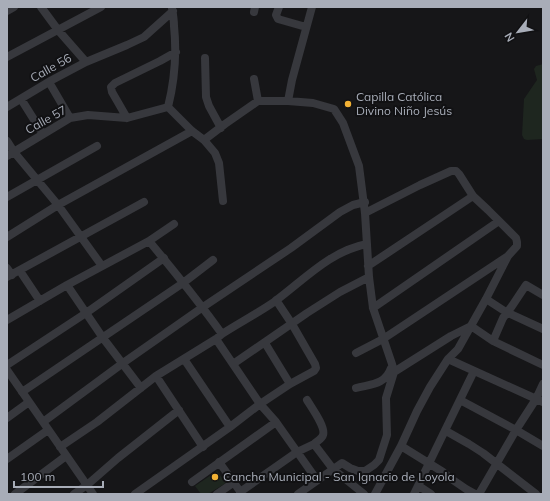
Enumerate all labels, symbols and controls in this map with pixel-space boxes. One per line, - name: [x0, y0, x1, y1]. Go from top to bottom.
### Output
- north arrow: [498, 12, 538, 52]
- text: N: [501, 30, 518, 44]
- street label: Calle 56: [27, 50, 74, 85]
- place label: Capilla Católica Divino Niño Jesús: [356, 89, 452, 118]
- marker: Capilla Católica Divino Niño Jesús: [343, 99, 353, 109]
- street label: Calle 57: [22, 102, 69, 137]
- scale bar: [14, 463, 103, 489]
- text: 100 m: [20, 469, 55, 484]
- place label: Cancha Municipal - San Ignacio de Loyola: [223, 469, 455, 484]
- marker: Cancha Municipal - San Ignacio de Loyola: [210, 472, 220, 482]

